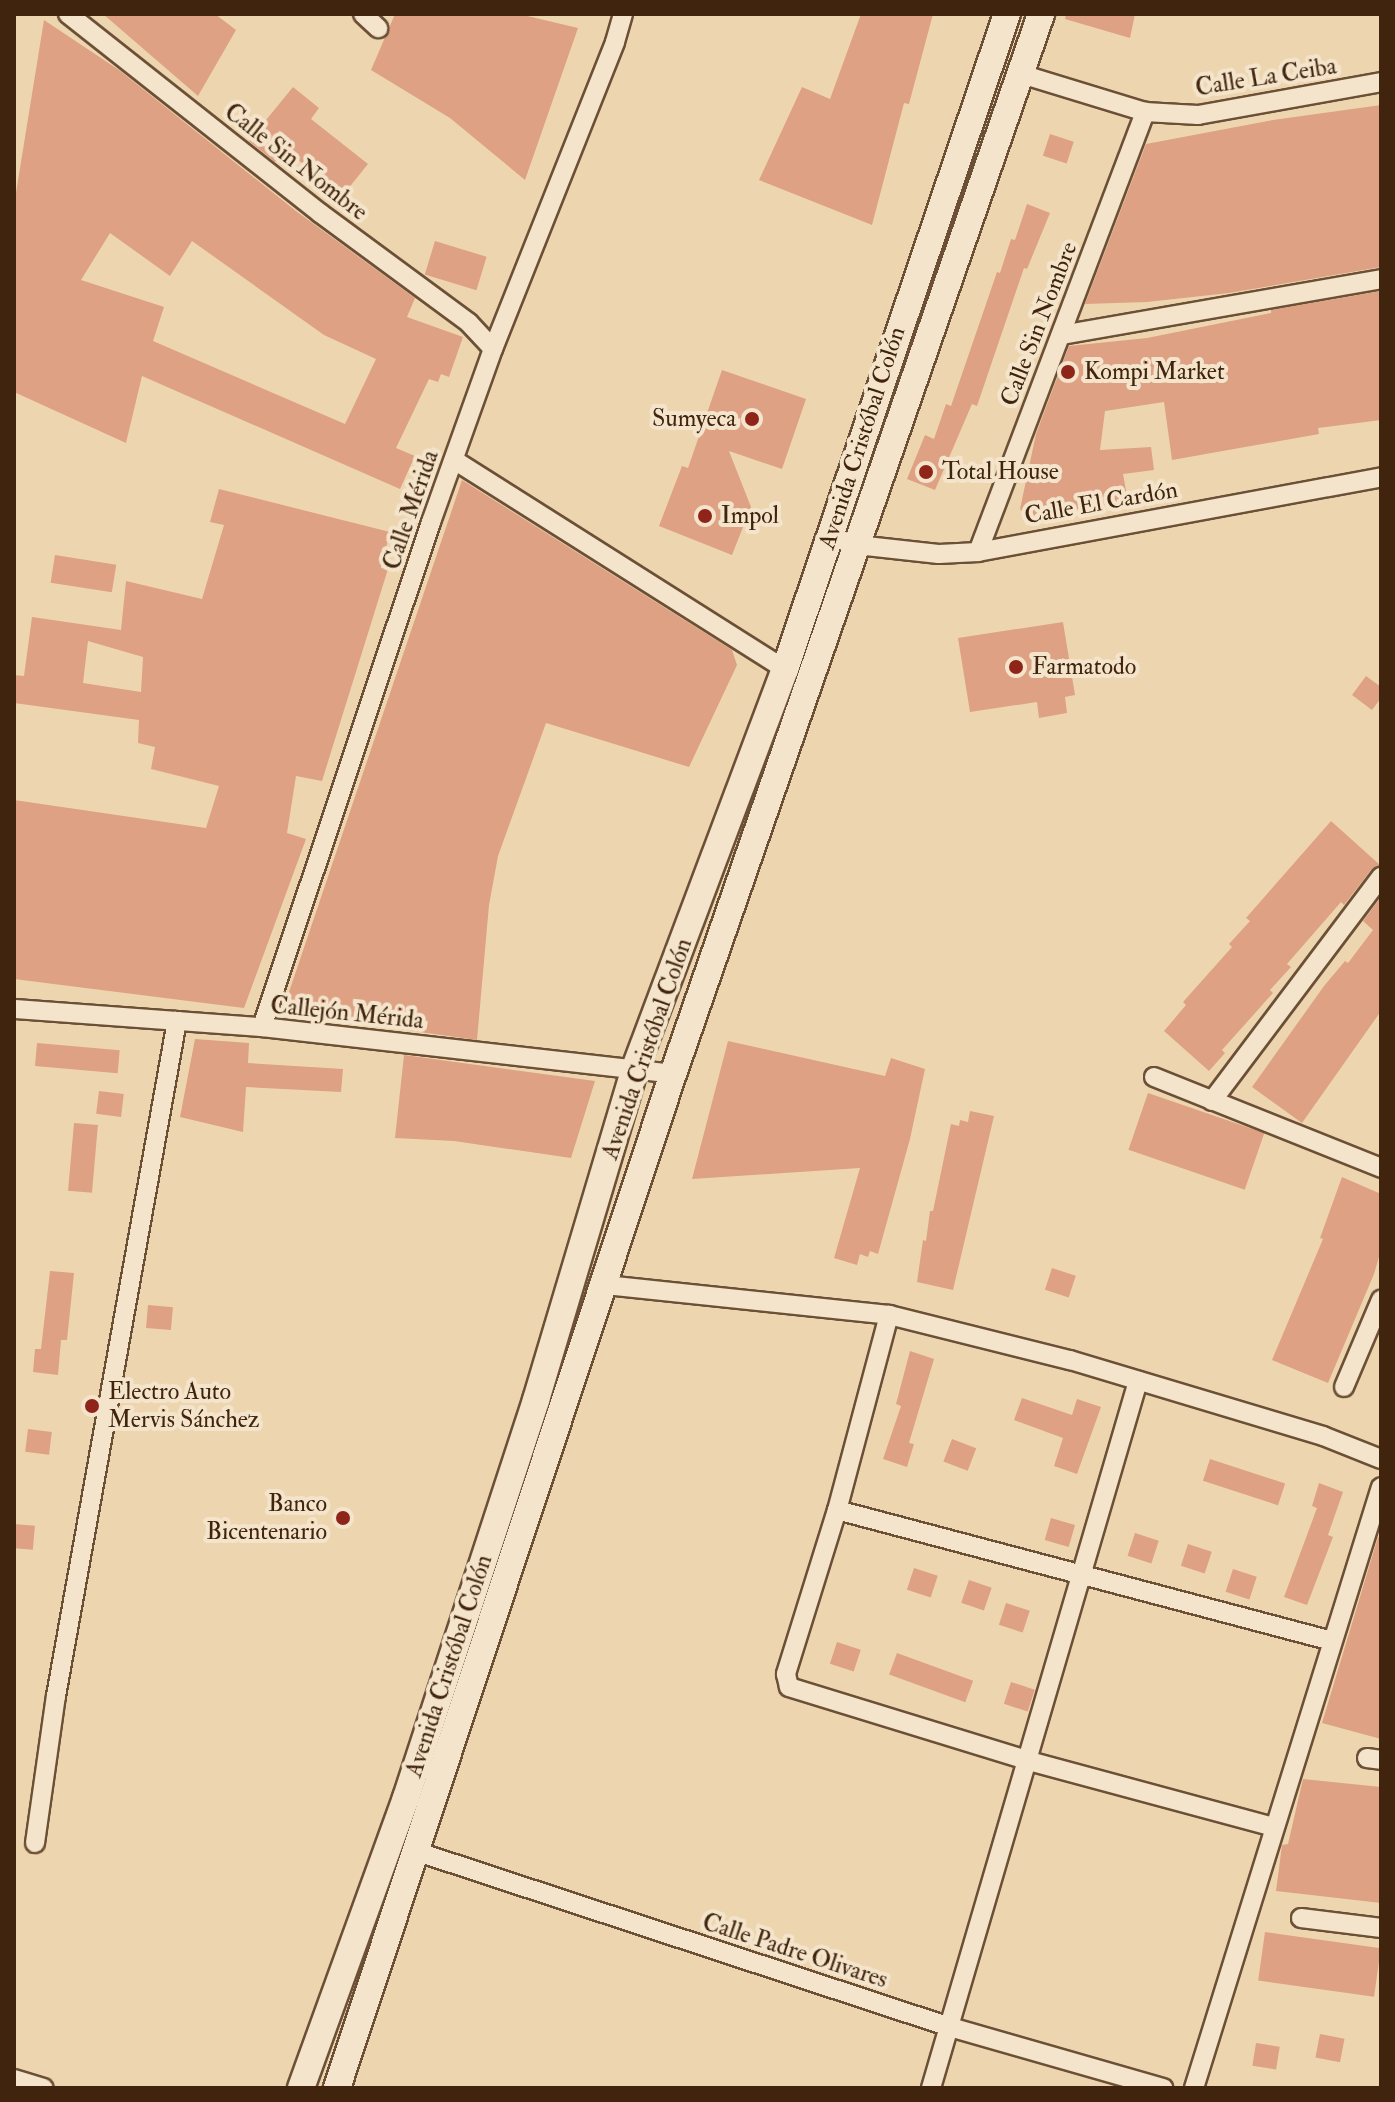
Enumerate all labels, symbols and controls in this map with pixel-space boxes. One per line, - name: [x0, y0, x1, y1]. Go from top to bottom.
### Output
- street label: Calle La Ceiba: [1193, 52, 1339, 102]
- street label: Calle Sin Nombre: [219, 97, 373, 227]
- street label: Calle Sin Nombre: [995, 238, 1083, 410]
- street label: Avenida Cristóbal Colón: [812, 323, 912, 553]
- place label: Kompi Market: [1084, 358, 1225, 386]
- marker: Kompi Market: [1059, 363, 1077, 381]
- place label: Sumyeca: [652, 405, 736, 433]
- marker: Sumyeca: [743, 410, 761, 428]
- street label: Calle Mérida: [377, 447, 445, 573]
- place label: Total House: [942, 458, 1059, 486]
- marker: Total House: [917, 463, 935, 481]
- street label: Calle El Cardón: [1022, 475, 1180, 531]
- place label: Impol: [721, 502, 779, 530]
- marker: Impol: [696, 507, 714, 525]
- place label: Farmatodo: [1032, 653, 1136, 681]
- marker: Farmatodo: [1007, 658, 1025, 676]
- street label: Avenida Cristóbal Colón: [596, 935, 698, 1163]
- street label: Callejón Mérida: [269, 991, 425, 1035]
- place label: Electro Auto Mervis Sánchez: [108, 1378, 259, 1434]
- marker: Electro Auto Mervis Sánchez: [83, 1397, 101, 1415]
- place label: Banco Bicentenario: [206, 1490, 327, 1546]
- marker: Banco Bicentenario: [334, 1509, 352, 1527]
- street label: Avenida Cristóbal Colón: [399, 1551, 499, 1781]
- street label: Calle Padre Olivares: [699, 1908, 891, 1994]

